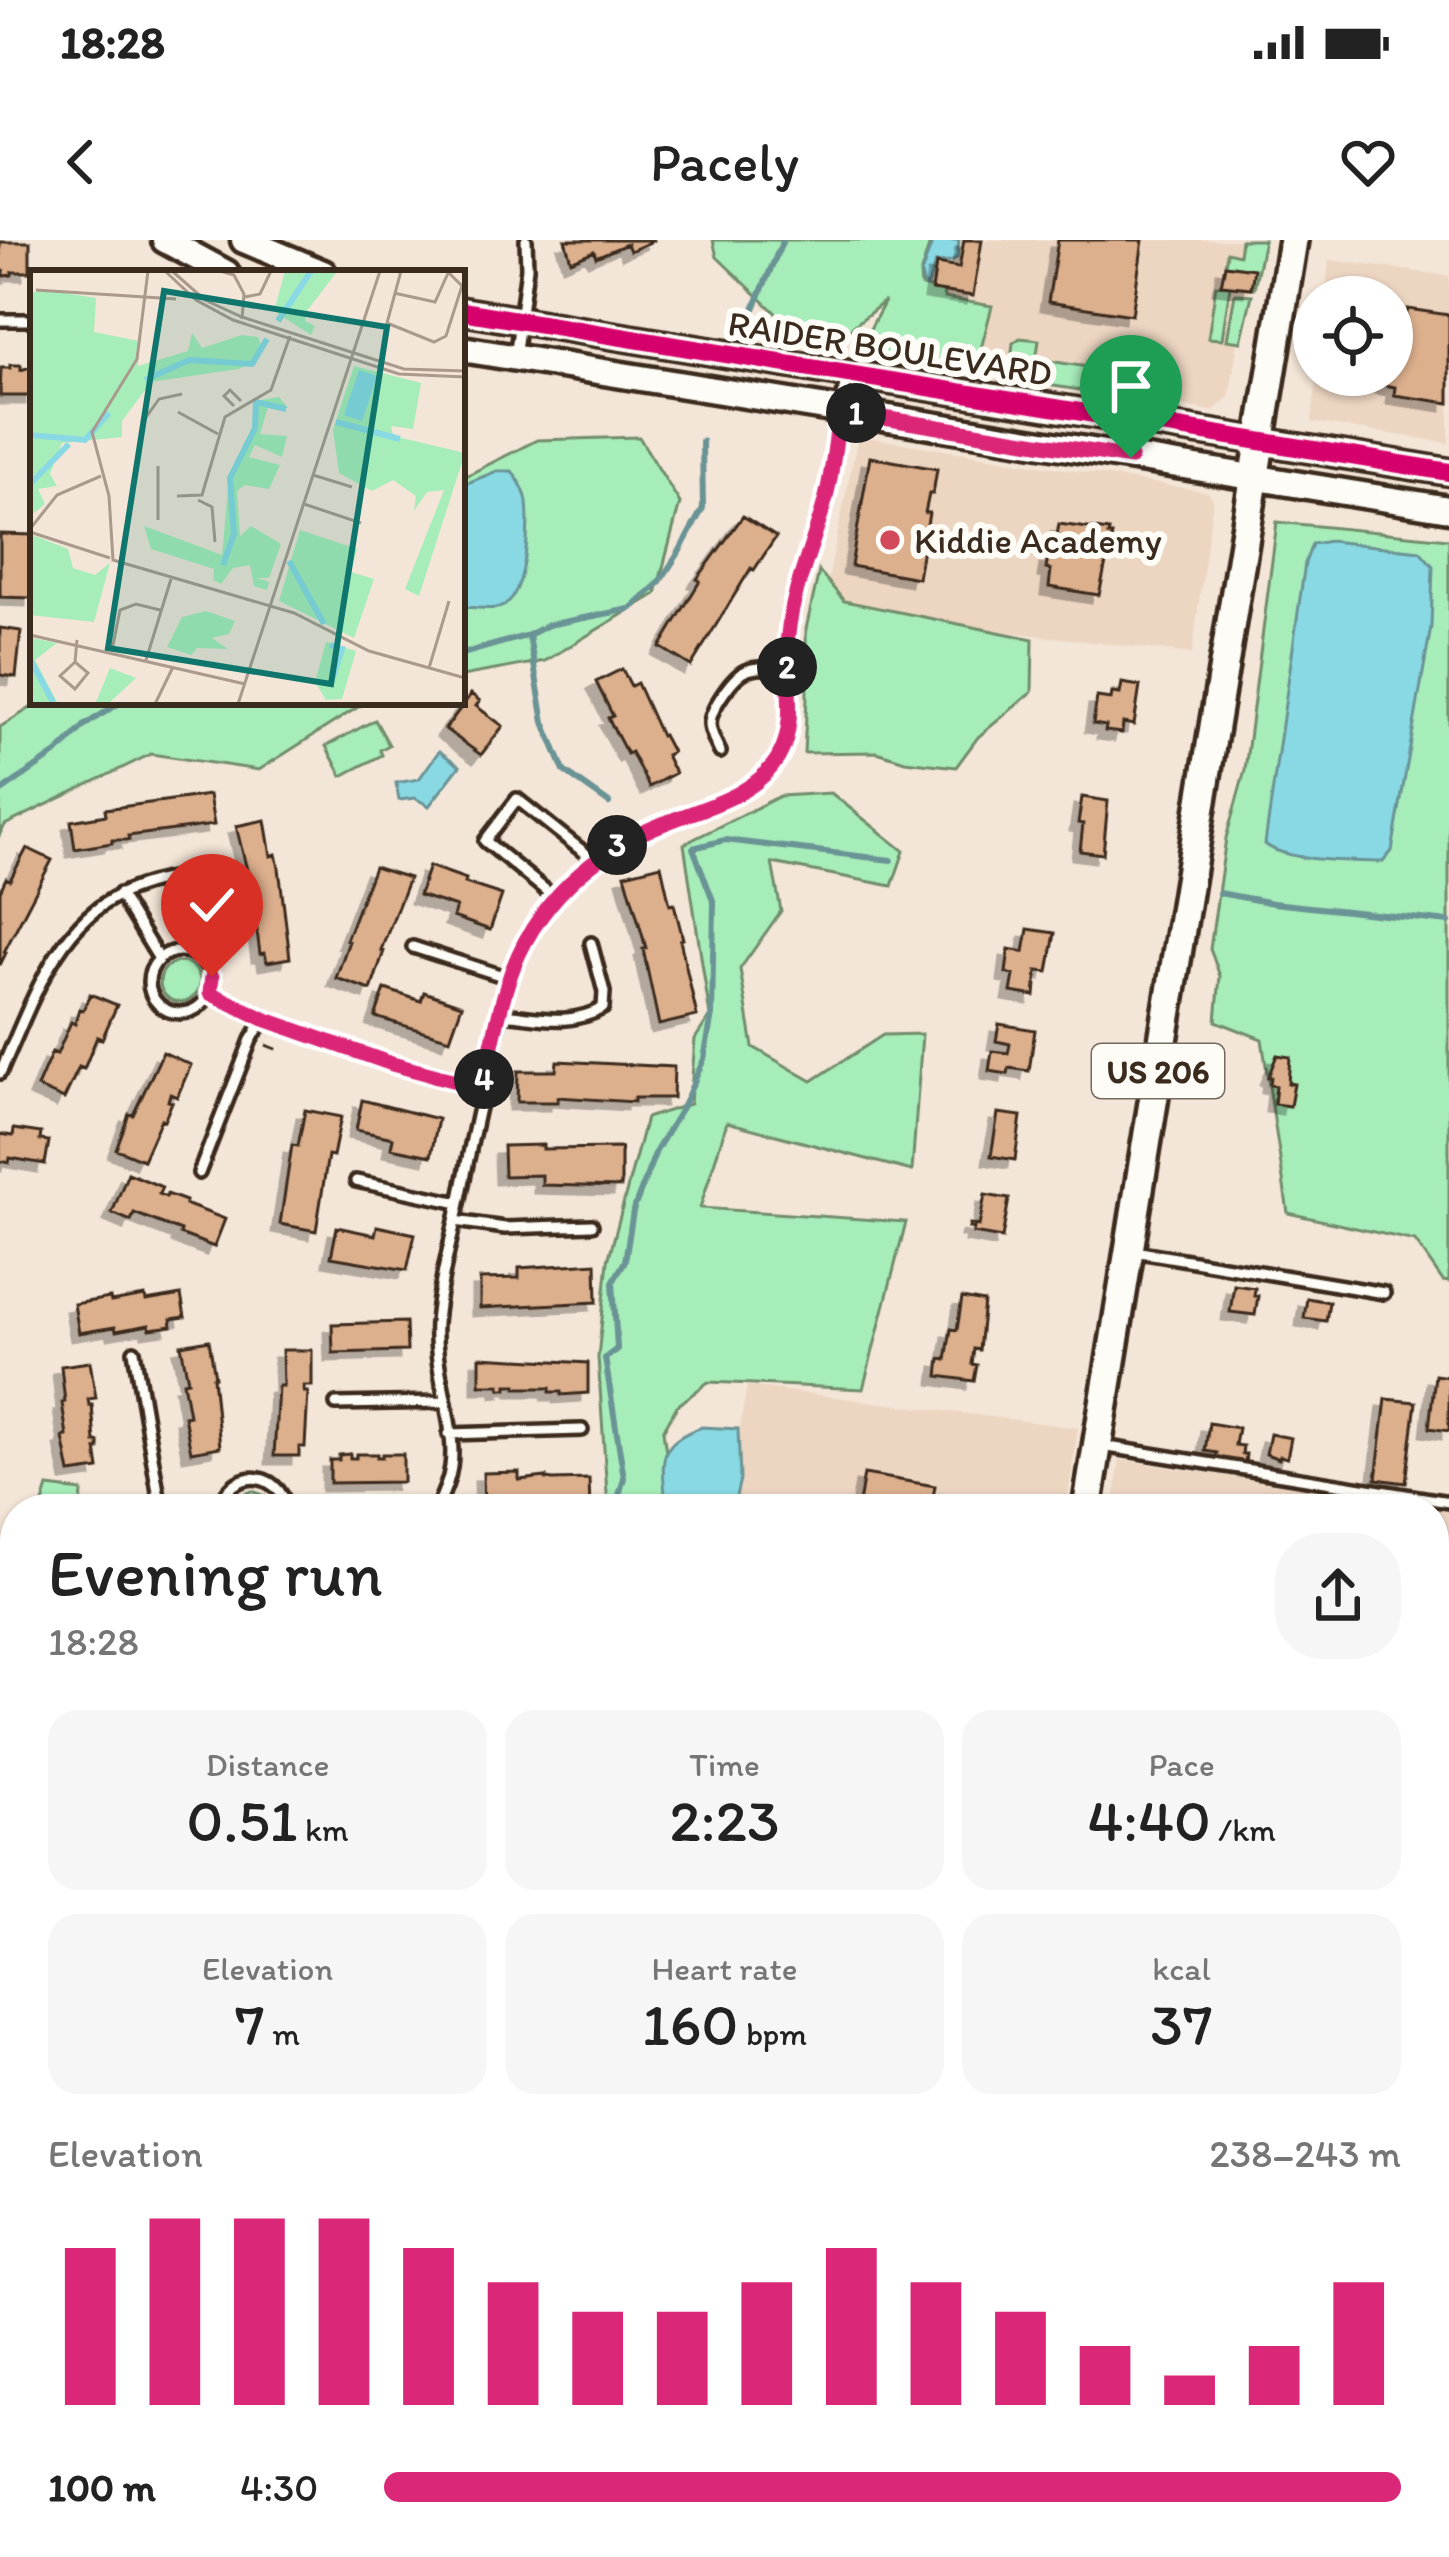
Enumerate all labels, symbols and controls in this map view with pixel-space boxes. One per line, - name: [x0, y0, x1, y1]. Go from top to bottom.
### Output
- text: 18:28: [60, 15, 165, 69]
- icon: back: [48, 129, 114, 195]
- icon: heart: [1335, 129, 1401, 195]
- text: Pacely: [650, 130, 799, 195]
- inset map: [30, 270, 465, 705]
- map controls: [1293, 276, 1413, 396]
- button: locate: [1293, 276, 1413, 396]
- street label: RAIDER BOULEVARD: [725, 301, 1055, 395]
- pin: [1080, 335, 1182, 458]
- icon: arrive: [1098, 353, 1164, 419]
- pin: 1: [826, 383, 886, 443]
- text: 1: [848, 393, 864, 432]
- place label: Kiddie Academy: [914, 519, 1162, 562]
- marker: Kiddie Academy: [877, 527, 903, 553]
- pin: 2: [757, 637, 817, 697]
- text: 2: [778, 647, 796, 686]
- pin: 3: [587, 815, 647, 875]
- text: 3: [608, 825, 626, 864]
- pin: [161, 854, 263, 977]
- icon: check: [179, 872, 245, 938]
- road number: US 206: [1092, 1044, 1224, 1098]
- pin: 4: [454, 1049, 514, 1109]
- text: 4: [474, 1059, 494, 1098]
- text: Evening run: [48, 1533, 383, 1613]
- button: share: [1275, 1533, 1401, 1659]
- text: 18:28: [48, 1618, 139, 1665]
- text: Distance: [206, 1745, 329, 1784]
- text: Time: [689, 1745, 760, 1784]
- text: Pace: [1148, 1745, 1215, 1784]
- text: 0.51: [186, 1784, 298, 1856]
- text: 2:23: [669, 1784, 780, 1856]
- text: 4:40: [1087, 1784, 1211, 1856]
- text: km: [298, 1810, 349, 1849]
- text: /km: [1211, 1810, 1276, 1849]
- text: Elevation: [202, 1949, 333, 1988]
- text: Heart rate: [651, 1949, 798, 1988]
- text: kcal: [1152, 1949, 1211, 1988]
- text: 7: [235, 1988, 265, 2060]
- text: 160: [642, 1988, 738, 2060]
- text: 37: [1150, 1988, 1213, 2060]
- text: m: [265, 2014, 300, 2053]
- text: bpm: [738, 2014, 807, 2053]
- text: Elevation: [48, 2130, 203, 2177]
- text: 238–243 m: [1209, 2130, 1401, 2177]
- text: 100 m: [48, 2464, 156, 2511]
- text: 4:30: [240, 2464, 318, 2511]

